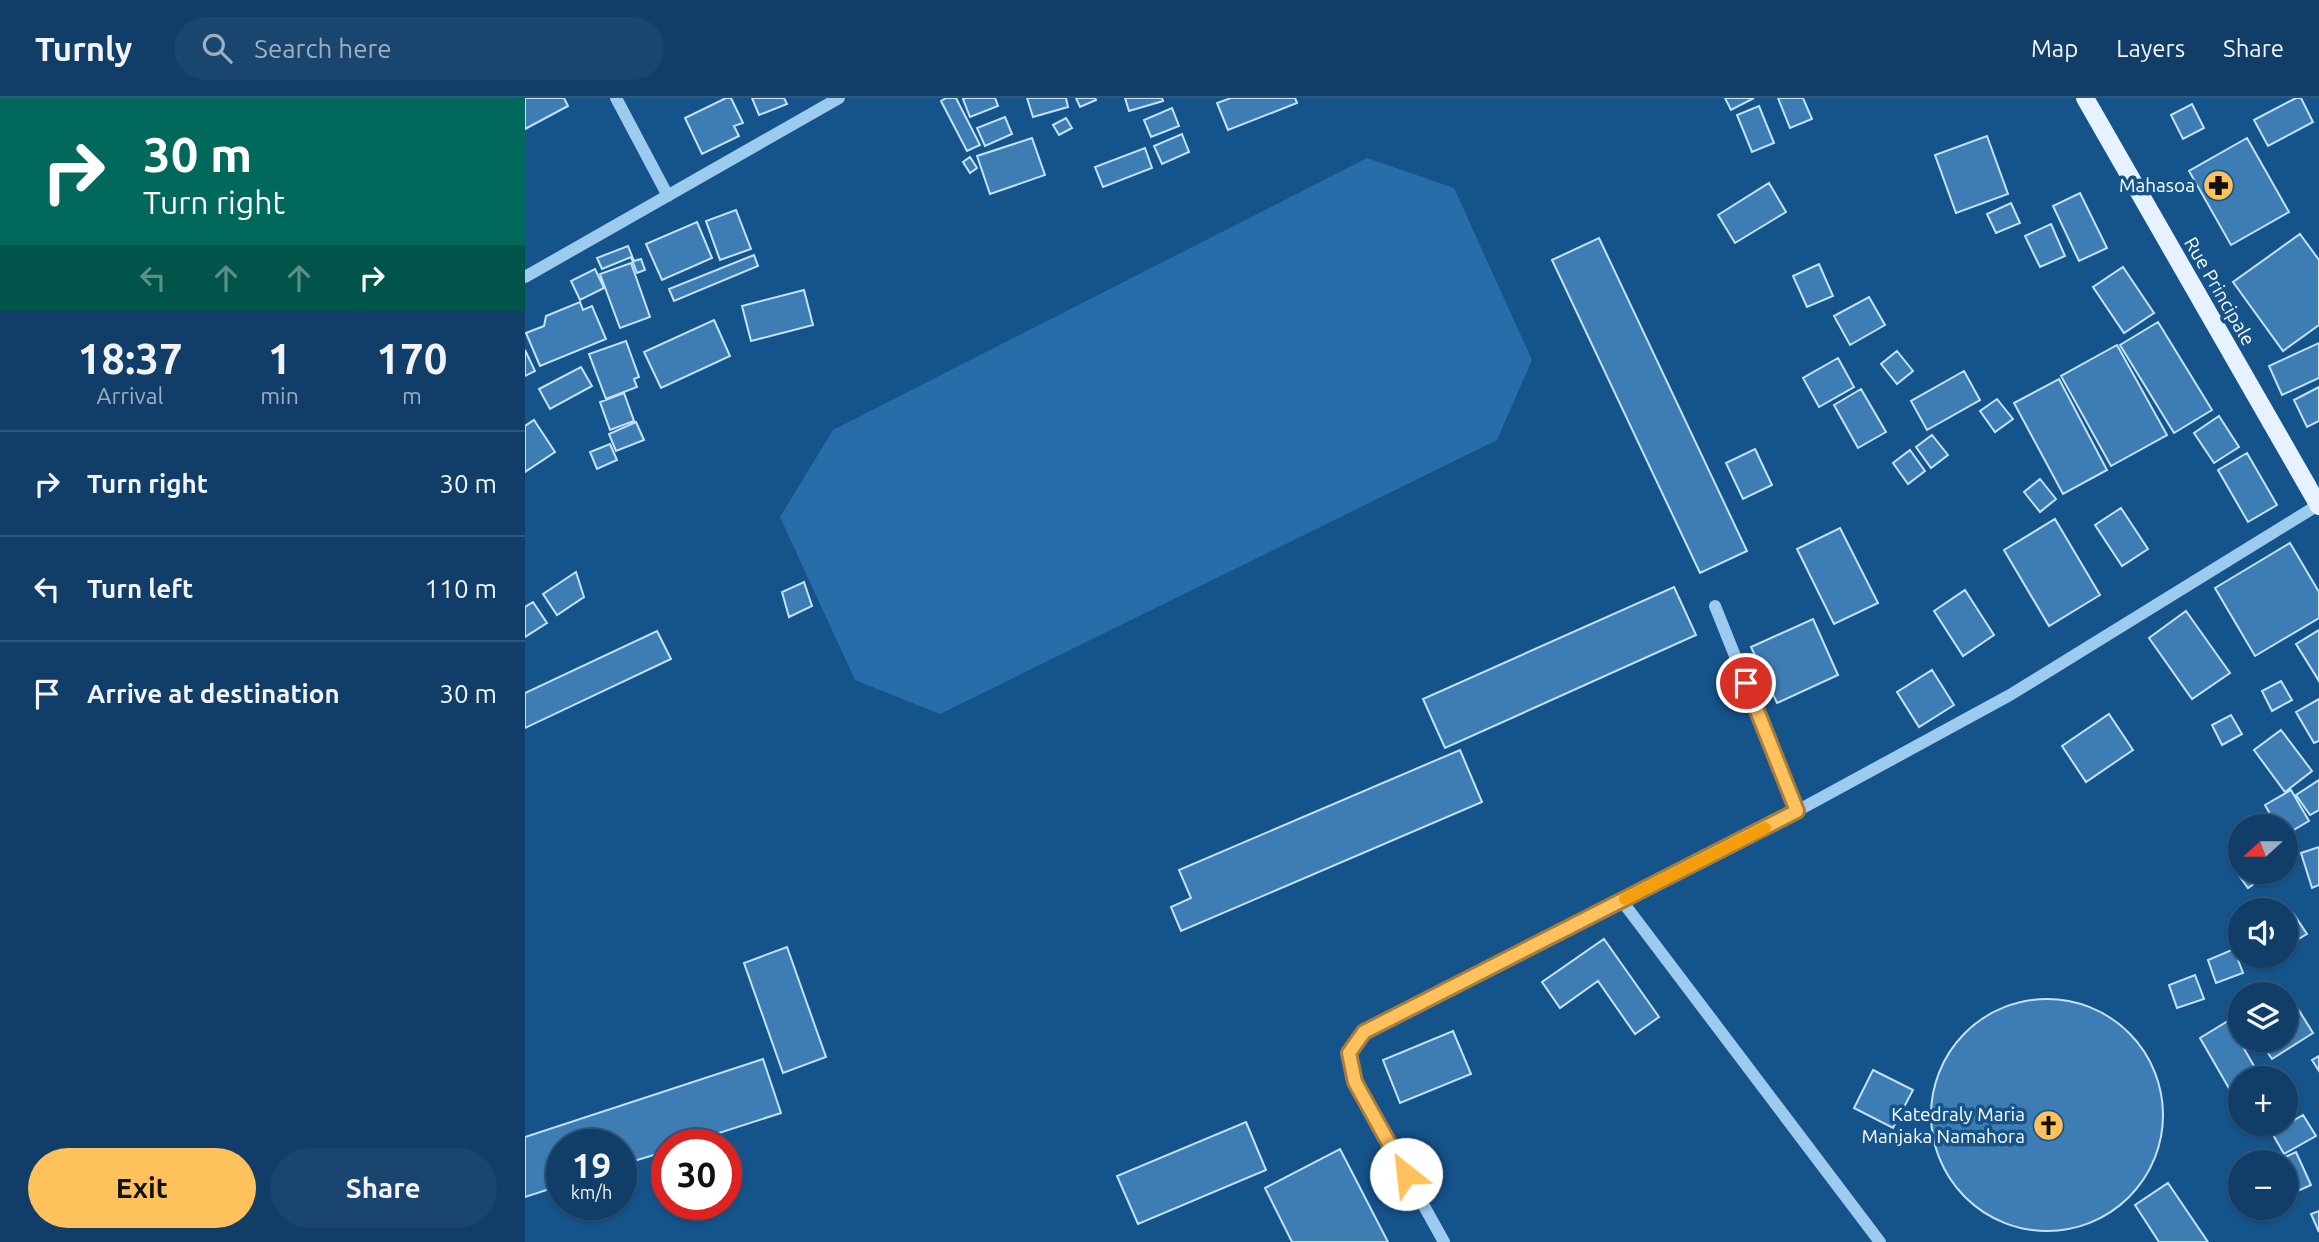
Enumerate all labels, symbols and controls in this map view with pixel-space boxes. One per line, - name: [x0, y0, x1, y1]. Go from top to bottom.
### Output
- search box: [174, 17, 664, 80]
- icon: search: [198, 29, 236, 67]
- text: Turnly: [35, 30, 132, 67]
- text: Search here: [254, 34, 392, 63]
- text: Map: [2031, 35, 2078, 62]
- text: Layers: [2116, 35, 2185, 62]
- text: Share: [2223, 35, 2284, 62]
- icon: right: [28, 126, 119, 217]
- text: 30 m: [143, 126, 252, 181]
- pharmacy icon: Mahasoa: [2201, 168, 2235, 202]
- place label: Mahasoa: [2119, 174, 2195, 196]
- text: Turn right: [143, 184, 285, 220]
- street label: Rue Principale: [2180, 233, 2260, 349]
- icon: left: [134, 259, 172, 297]
- icon: ahead: [207, 259, 245, 297]
- icon: ahead: [280, 259, 318, 297]
- icon: right: [353, 259, 391, 297]
- text: 18:37: [78, 335, 183, 382]
- text: 1: [268, 335, 291, 382]
- text: 170: [376, 335, 447, 382]
- text: Arrival: [97, 383, 164, 408]
- text: min: [260, 383, 299, 408]
- text: m: [402, 383, 422, 408]
- icon: right: [28, 465, 66, 503]
- text: Turn right: [87, 469, 208, 498]
- text: 30 m: [439, 469, 497, 498]
- icon: left: [28, 570, 66, 608]
- text: Turn left: [87, 574, 193, 603]
- text: 110 m: [425, 574, 497, 603]
- pin: [1716, 653, 1776, 713]
- icon: arrive: [1727, 664, 1765, 702]
- icon: arrive: [28, 675, 66, 713]
- text: Arrive at destination: [87, 679, 340, 708]
- text: 30 m: [439, 679, 497, 708]
- north arrow: [2228, 814, 2298, 884]
- map controls: [2228, 814, 2298, 1220]
- button: sound: [2228, 898, 2298, 968]
- button: layers: [2228, 982, 2298, 1052]
- button: +: [2228, 1066, 2298, 1136]
- place label: Katedraly Maria Manjaka Namahora: [1861, 1103, 2025, 1147]
- church icon: Katedraly Maria Manjaka Namahora: [2031, 1108, 2065, 1142]
- speed limit sign: 30: [651, 1129, 742, 1220]
- position arrow: [1369, 1137, 1443, 1211]
- text: 19: [572, 1145, 611, 1185]
- button: Exit: [28, 1148, 256, 1228]
- button: Share: [270, 1148, 497, 1228]
- button: −: [2228, 1150, 2298, 1220]
- text: km/h: [571, 1182, 612, 1202]

